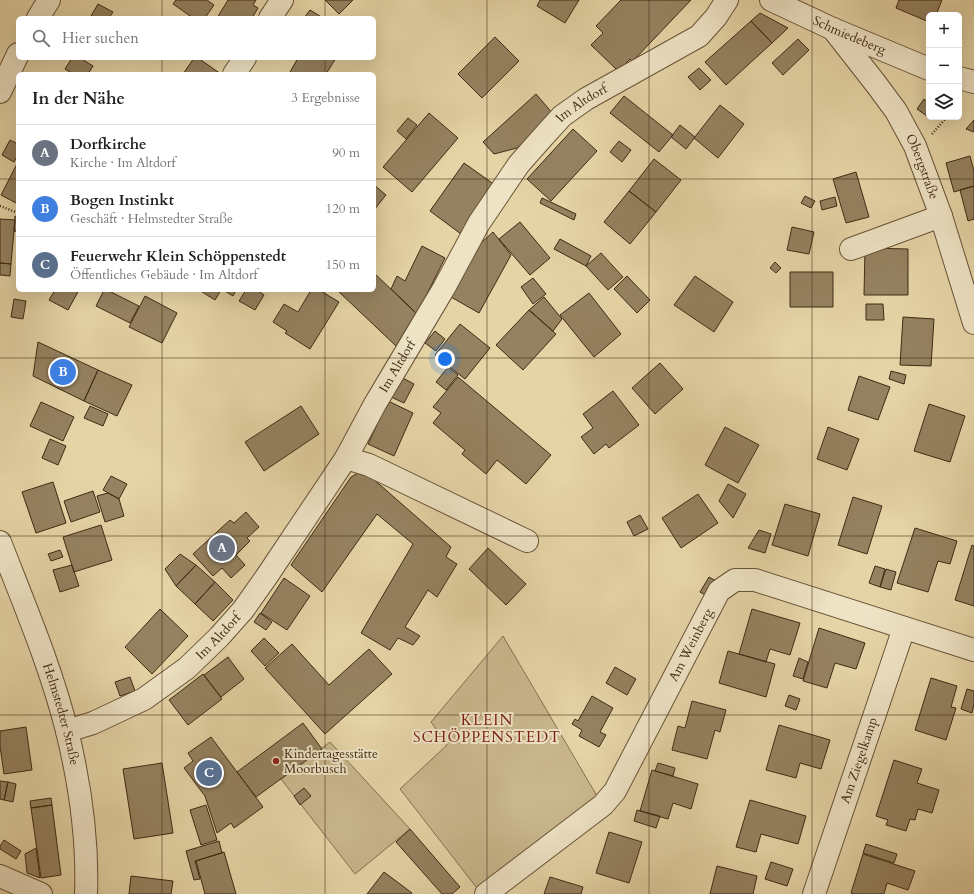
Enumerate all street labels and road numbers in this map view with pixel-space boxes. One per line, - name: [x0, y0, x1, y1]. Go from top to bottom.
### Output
- street label: Schmiedeberg: [810, 12, 889, 59]
- street label: Im Altdorf: [551, 79, 612, 126]
- street label: Obergstraße: [901, 131, 943, 202]
- street label: Im Altdorf: [375, 335, 421, 396]
- street label: Am Weinberg: [664, 605, 718, 685]
- street label: Im Altdorf: [192, 608, 246, 664]
- street label: Helmstedter Straße: [38, 661, 83, 767]
- street label: Am Ziegelkamp: [836, 715, 882, 806]

